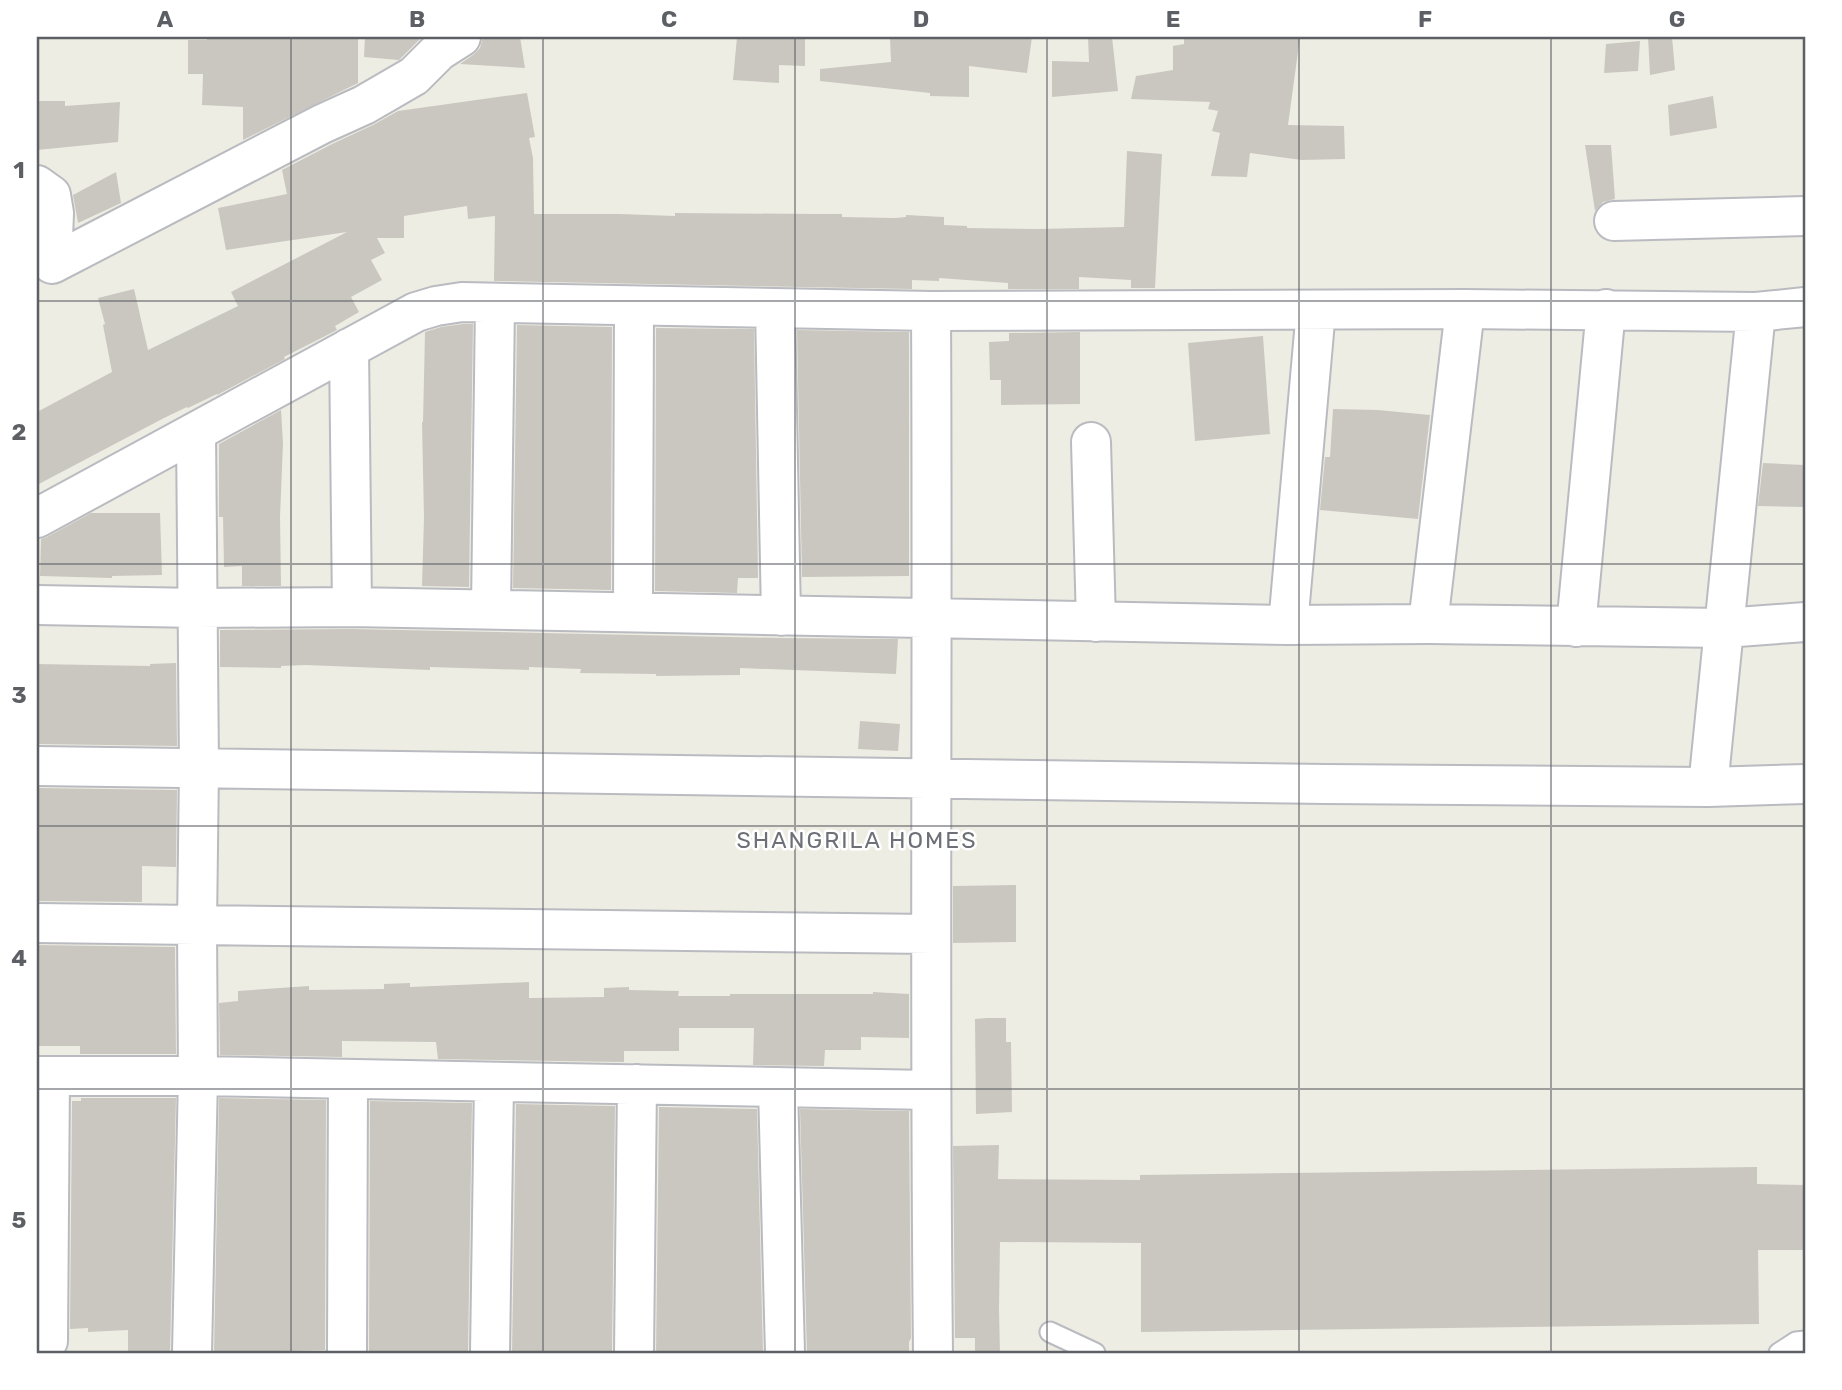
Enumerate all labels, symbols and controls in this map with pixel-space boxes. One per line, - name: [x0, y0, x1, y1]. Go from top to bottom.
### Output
- text: A: [157, 5, 174, 33]
- text: B: [409, 5, 425, 33]
- text: C: [661, 5, 677, 33]
- text: D: [913, 5, 929, 33]
- text: E: [1166, 5, 1180, 33]
- text: F: [1418, 5, 1432, 33]
- text: G: [1669, 5, 1685, 33]
- text: 1: [13, 156, 25, 184]
- text: 2: [12, 418, 26, 446]
- text: 3: [11, 681, 27, 709]
- district label: SHANGRILA HOMES: [736, 826, 978, 854]
- text: 4: [11, 944, 27, 972]
- text: 5: [12, 1206, 27, 1234]

